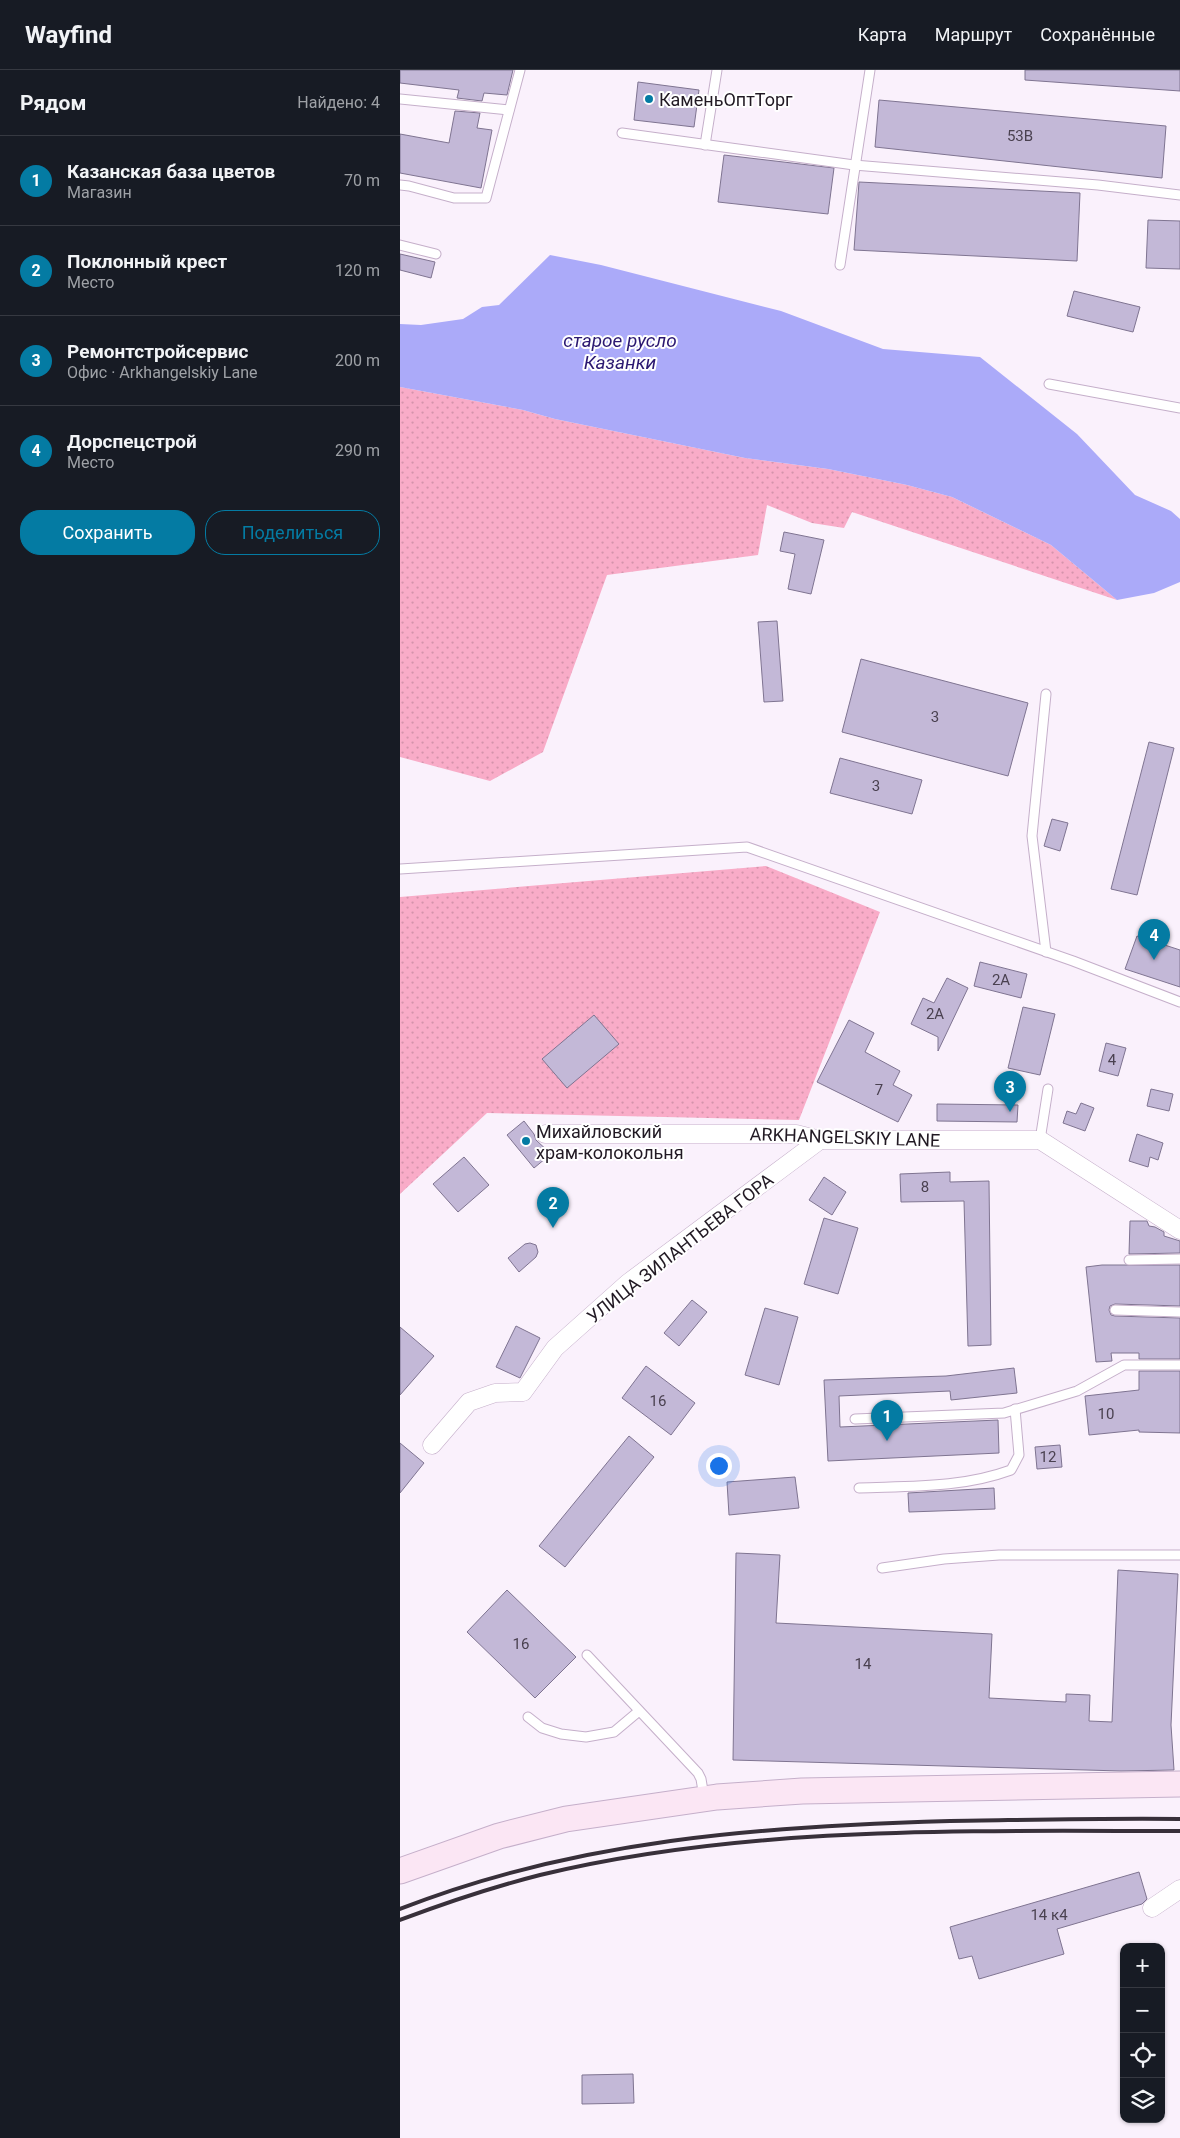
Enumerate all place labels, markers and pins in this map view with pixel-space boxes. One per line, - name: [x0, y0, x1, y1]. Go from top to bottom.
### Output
- place label: КаменьОптТорг: [659, 89, 793, 110]
- marker: КаменьОптТорг: [643, 93, 655, 105]
- pin: 4: [1138, 919, 1170, 960]
- pin: 3: [994, 1071, 1026, 1112]
- place label: Михайловский храм-колокольня: [536, 1121, 684, 1163]
- marker: Михайловский храм-колокольня: [520, 1135, 532, 1147]
- pin: 2: [537, 1187, 569, 1228]
- pin: 1: [871, 1400, 903, 1441]

